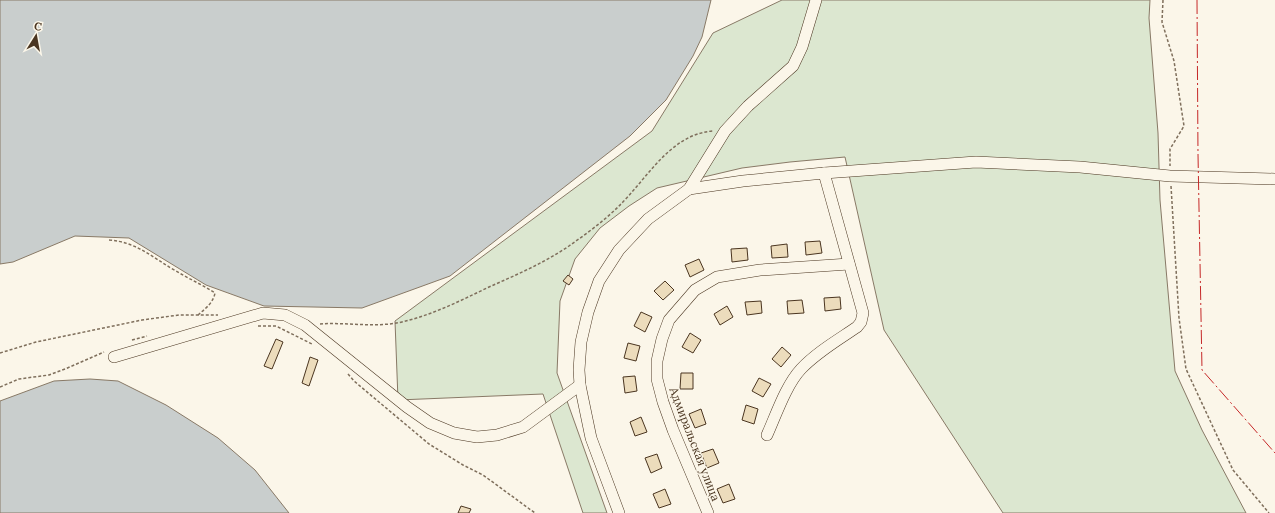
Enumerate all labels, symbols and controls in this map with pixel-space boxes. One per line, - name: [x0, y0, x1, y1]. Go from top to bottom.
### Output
- north arrow: [16, 16, 56, 56]
- text: С: [33, 19, 43, 34]
- street label: Адмиральская улица: [666, 384, 724, 503]

